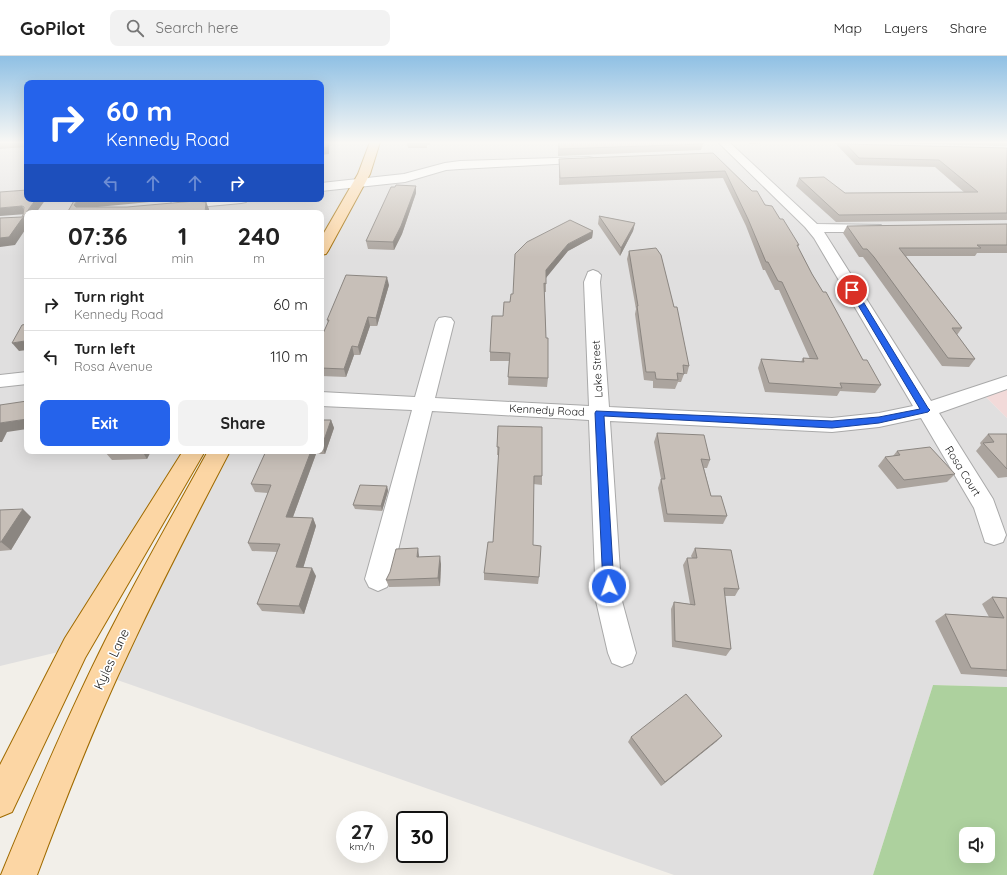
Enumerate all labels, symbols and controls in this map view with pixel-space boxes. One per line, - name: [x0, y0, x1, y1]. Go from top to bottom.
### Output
- search box: [110, 10, 390, 46]
- text: GoPilot: [20, 16, 86, 40]
- icon: search: [124, 17, 146, 39]
- text: Search here: [156, 18, 238, 37]
- text: Map: [833, 19, 862, 37]
- text: Layers: [884, 19, 928, 37]
- text: Share: [950, 19, 987, 37]
- text: 60 m: [106, 93, 172, 128]
- icon: right: [40, 96, 92, 148]
- text: Kennedy Road: [106, 128, 230, 151]
- icon: left: [100, 172, 122, 194]
- icon: ahead: [142, 172, 164, 194]
- icon: ahead: [184, 172, 206, 194]
- icon: right: [226, 172, 248, 194]
- text: 07:36: [68, 221, 128, 251]
- text: 1: [178, 221, 187, 251]
- text: 240: [238, 221, 280, 251]
- text: Arrival: [78, 250, 117, 266]
- text: min: [171, 250, 194, 266]
- text: m: [253, 250, 265, 266]
- pin: [835, 273, 869, 307]
- icon: arrive: [841, 279, 863, 301]
- text: Turn right: [74, 287, 145, 306]
- icon: right: [40, 294, 62, 316]
- text: 60 m: [273, 295, 308, 314]
- text: Kennedy Road: [74, 306, 163, 322]
- text: Turn left: [74, 339, 136, 358]
- street label: Lake Street: [588, 340, 605, 398]
- icon: left: [40, 346, 62, 368]
- text: 110 m: [270, 347, 308, 366]
- text: Rosa Avenue: [74, 358, 153, 374]
- button: Exit: [40, 400, 170, 446]
- button: Share: [178, 400, 308, 446]
- street label: Kennedy Road: [509, 401, 585, 419]
- street label: Rosa Court: [942, 443, 984, 499]
- position arrow: [588, 565, 630, 607]
- street label: Kyles Lane: [90, 626, 132, 692]
- speed limit sign: 30: [396, 811, 448, 863]
- text: 27: [351, 819, 373, 844]
- map controls: [959, 827, 995, 863]
- button: sound: [959, 827, 995, 863]
- text: km/h: [349, 840, 375, 853]

